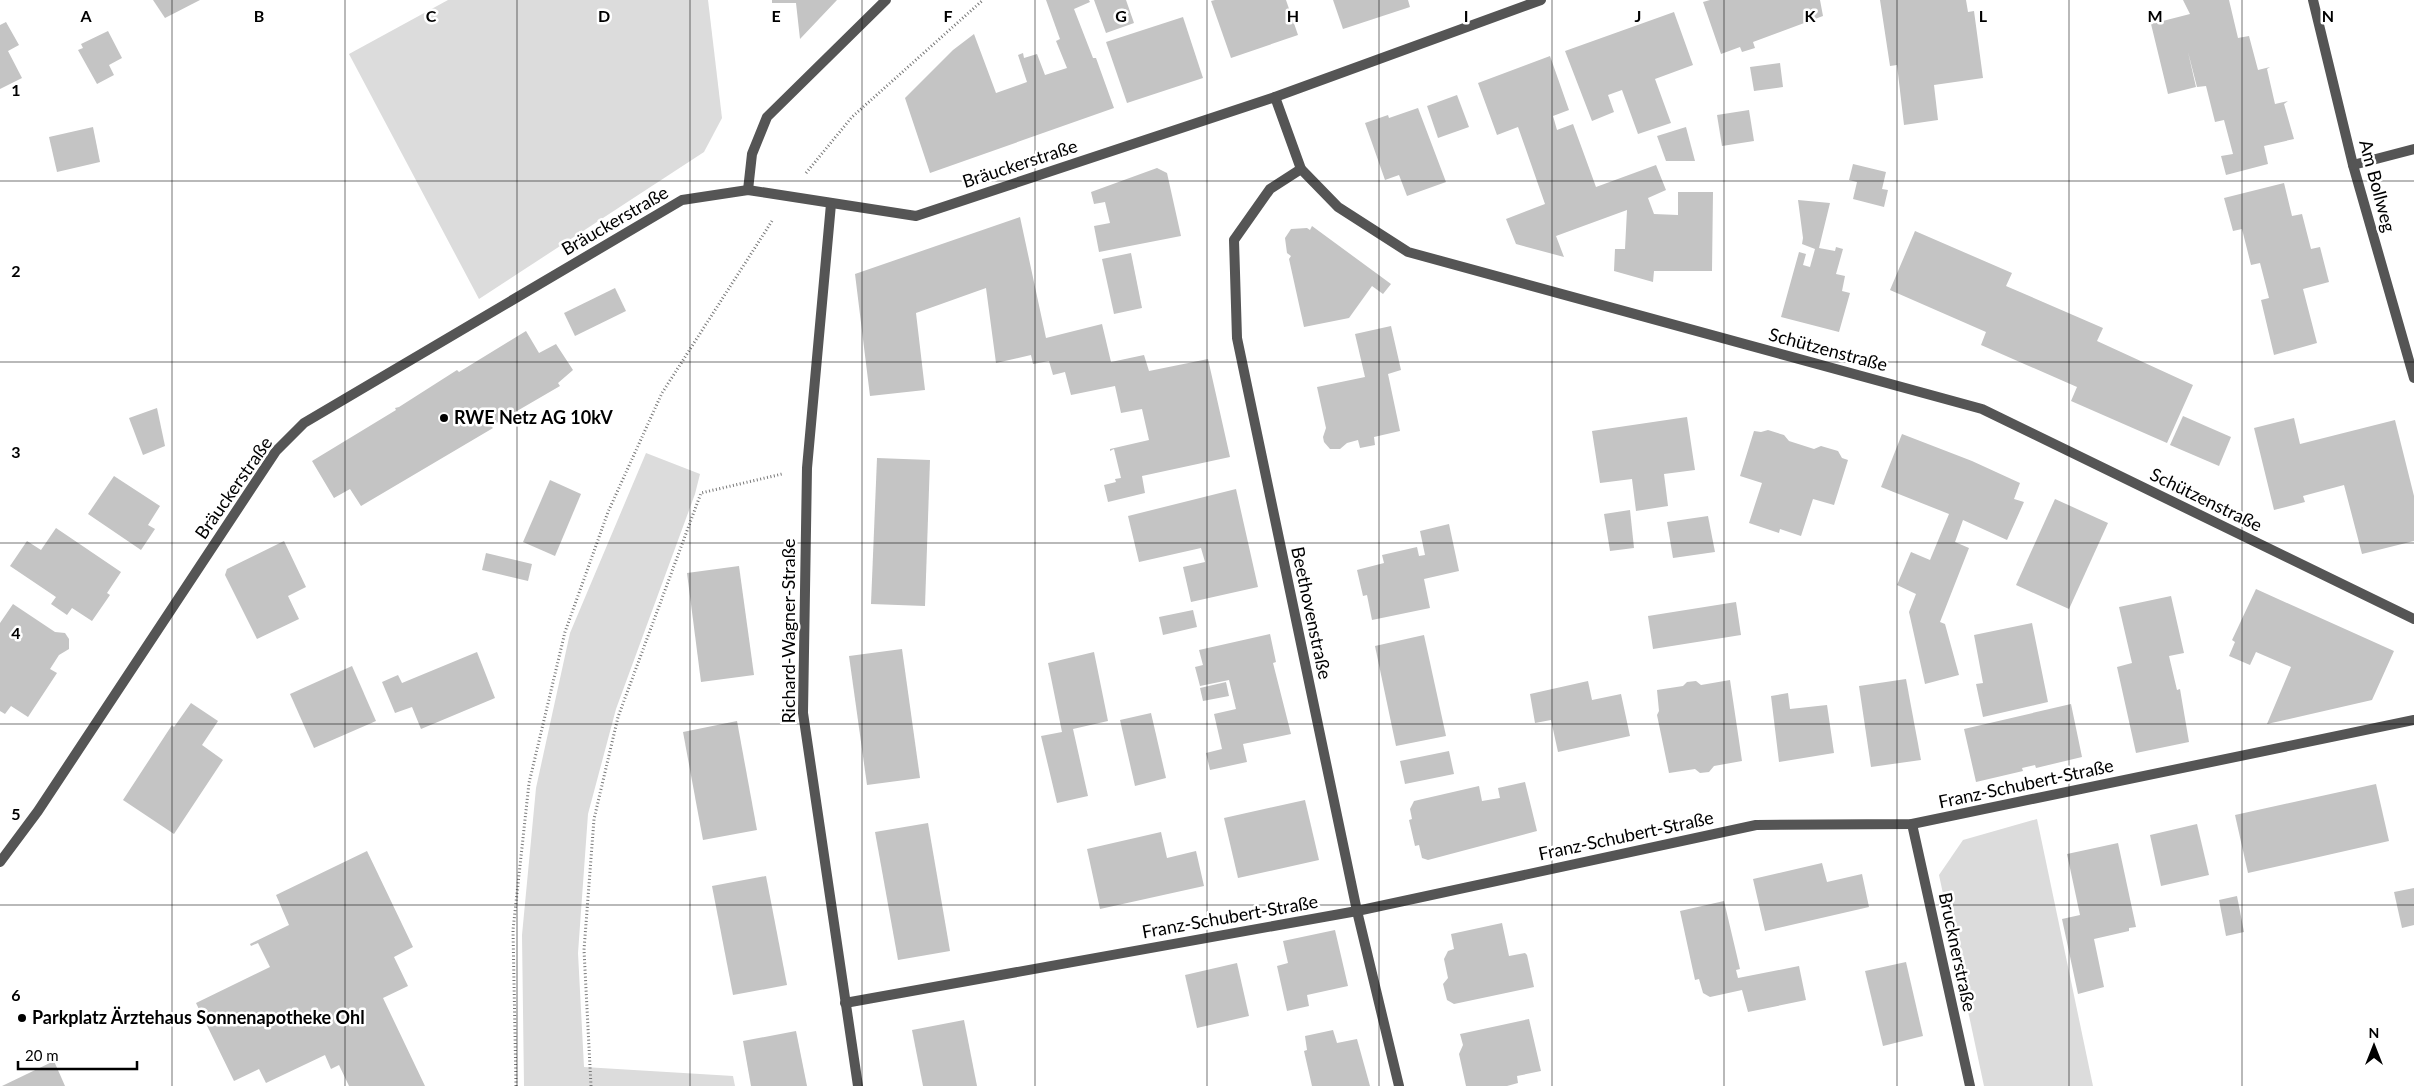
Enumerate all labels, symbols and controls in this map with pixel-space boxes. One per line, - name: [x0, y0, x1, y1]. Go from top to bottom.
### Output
- text: A: [79, 6, 92, 25]
- text: B: [254, 6, 264, 25]
- text: C: [426, 6, 437, 25]
- text: D: [598, 6, 610, 25]
- text: E: [771, 6, 781, 25]
- text: F: [943, 6, 953, 25]
- text: G: [1115, 6, 1127, 25]
- text: H: [1287, 6, 1299, 25]
- text: I: [1464, 6, 1468, 25]
- text: J: [1635, 6, 1641, 25]
- text: K: [1805, 6, 1817, 25]
- text: L: [1979, 6, 1988, 25]
- text: M: [2147, 6, 2163, 25]
- text: N: [2322, 6, 2334, 25]
- text: 1: [11, 80, 21, 99]
- street label: Bräuckerstraße: [959, 134, 1080, 192]
- street label: Am Bollweg: [2355, 137, 2401, 234]
- street label: Bräuckerstraße: [557, 181, 672, 260]
- text: 2: [11, 261, 21, 280]
- street label: Schützenstraße: [1767, 323, 1890, 375]
- place label: RWE Netz AG 10kV: [454, 406, 613, 428]
- marker: RWE Netz AG 10kV: [438, 412, 450, 424]
- street label: Bräuckerstraße: [190, 432, 276, 543]
- text: 3: [11, 442, 21, 461]
- street label: Schützenstraße: [2147, 462, 2266, 536]
- street label: Richard-Wagner-Straße: [777, 538, 799, 724]
- street label: Beethovenstraße: [1287, 544, 1337, 681]
- text: 4: [11, 623, 21, 642]
- street label: Franz-Schubert-Straße: [1936, 754, 2115, 812]
- text: 5: [11, 804, 21, 823]
- street label: Franz-Schubert-Straße: [1536, 806, 1715, 864]
- street label: Franz-Schubert-Straße: [1140, 890, 1320, 942]
- street label: Brucknerstraße: [1935, 890, 1981, 1013]
- text: 6: [11, 985, 21, 1004]
- place label: Parkplatz Ärztehaus Sonnenapotheke Ohl: [32, 1006, 365, 1028]
- marker: Parkplatz Ärztehaus Sonnenapotheke Ohl: [16, 1012, 28, 1024]
- north arrow: [2349, 1021, 2399, 1071]
- text: N: [2369, 1024, 2379, 1041]
- scale bar: [18, 1038, 136, 1070]
- text: 20 m: [25, 1046, 59, 1064]

